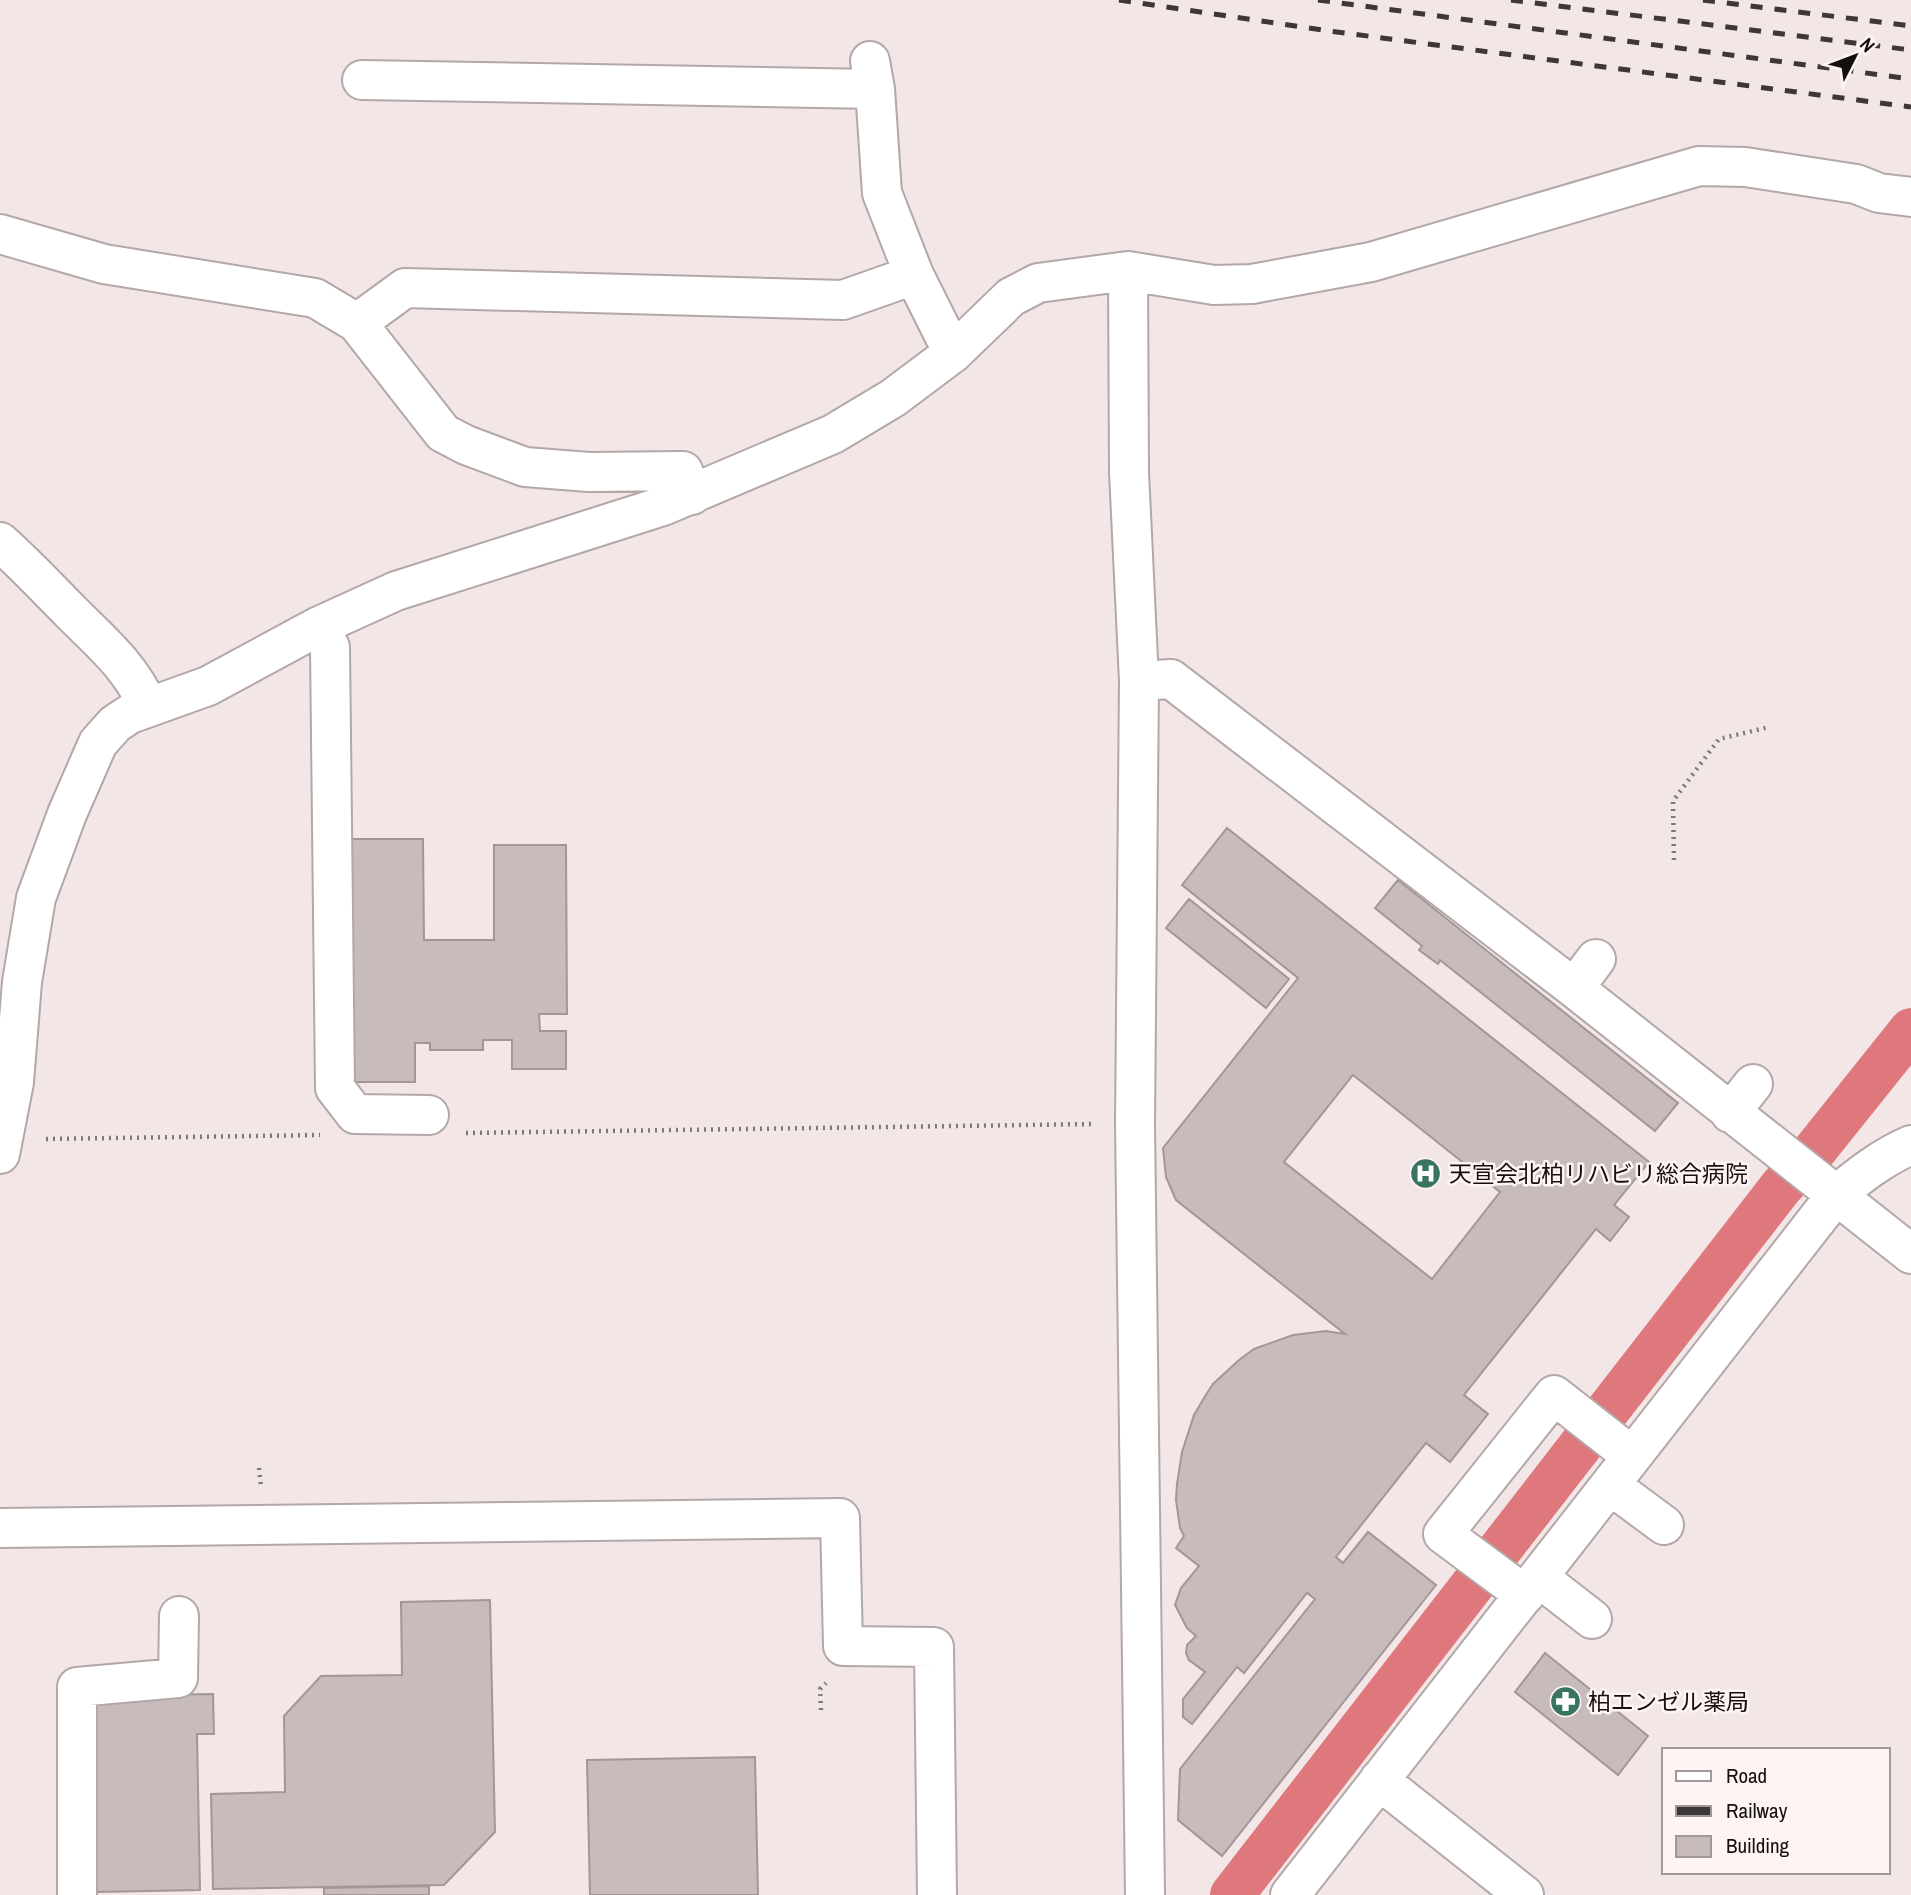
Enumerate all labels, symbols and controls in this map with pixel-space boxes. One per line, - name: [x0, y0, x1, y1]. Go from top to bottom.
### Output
- north arrow: [1820, 21, 1890, 91]
- text: N: [1854, 32, 1881, 58]
- hospital icon: 天宣会北柏リハビリ総合病院: [1409, 1156, 1443, 1190]
- place label: 天宣会北柏リハビリ総合病院: [1449, 1158, 1748, 1189]
- pharmacy icon: 柏エンゼル薬局: [1548, 1684, 1582, 1718]
- place label: 柏エンゼル薬局: [1588, 1686, 1749, 1717]
- legend: [1662, 1748, 1890, 1874]
- text: Road: [1726, 1761, 1767, 1790]
- text: Railway: [1726, 1796, 1788, 1825]
- text: Building: [1726, 1831, 1790, 1860]

